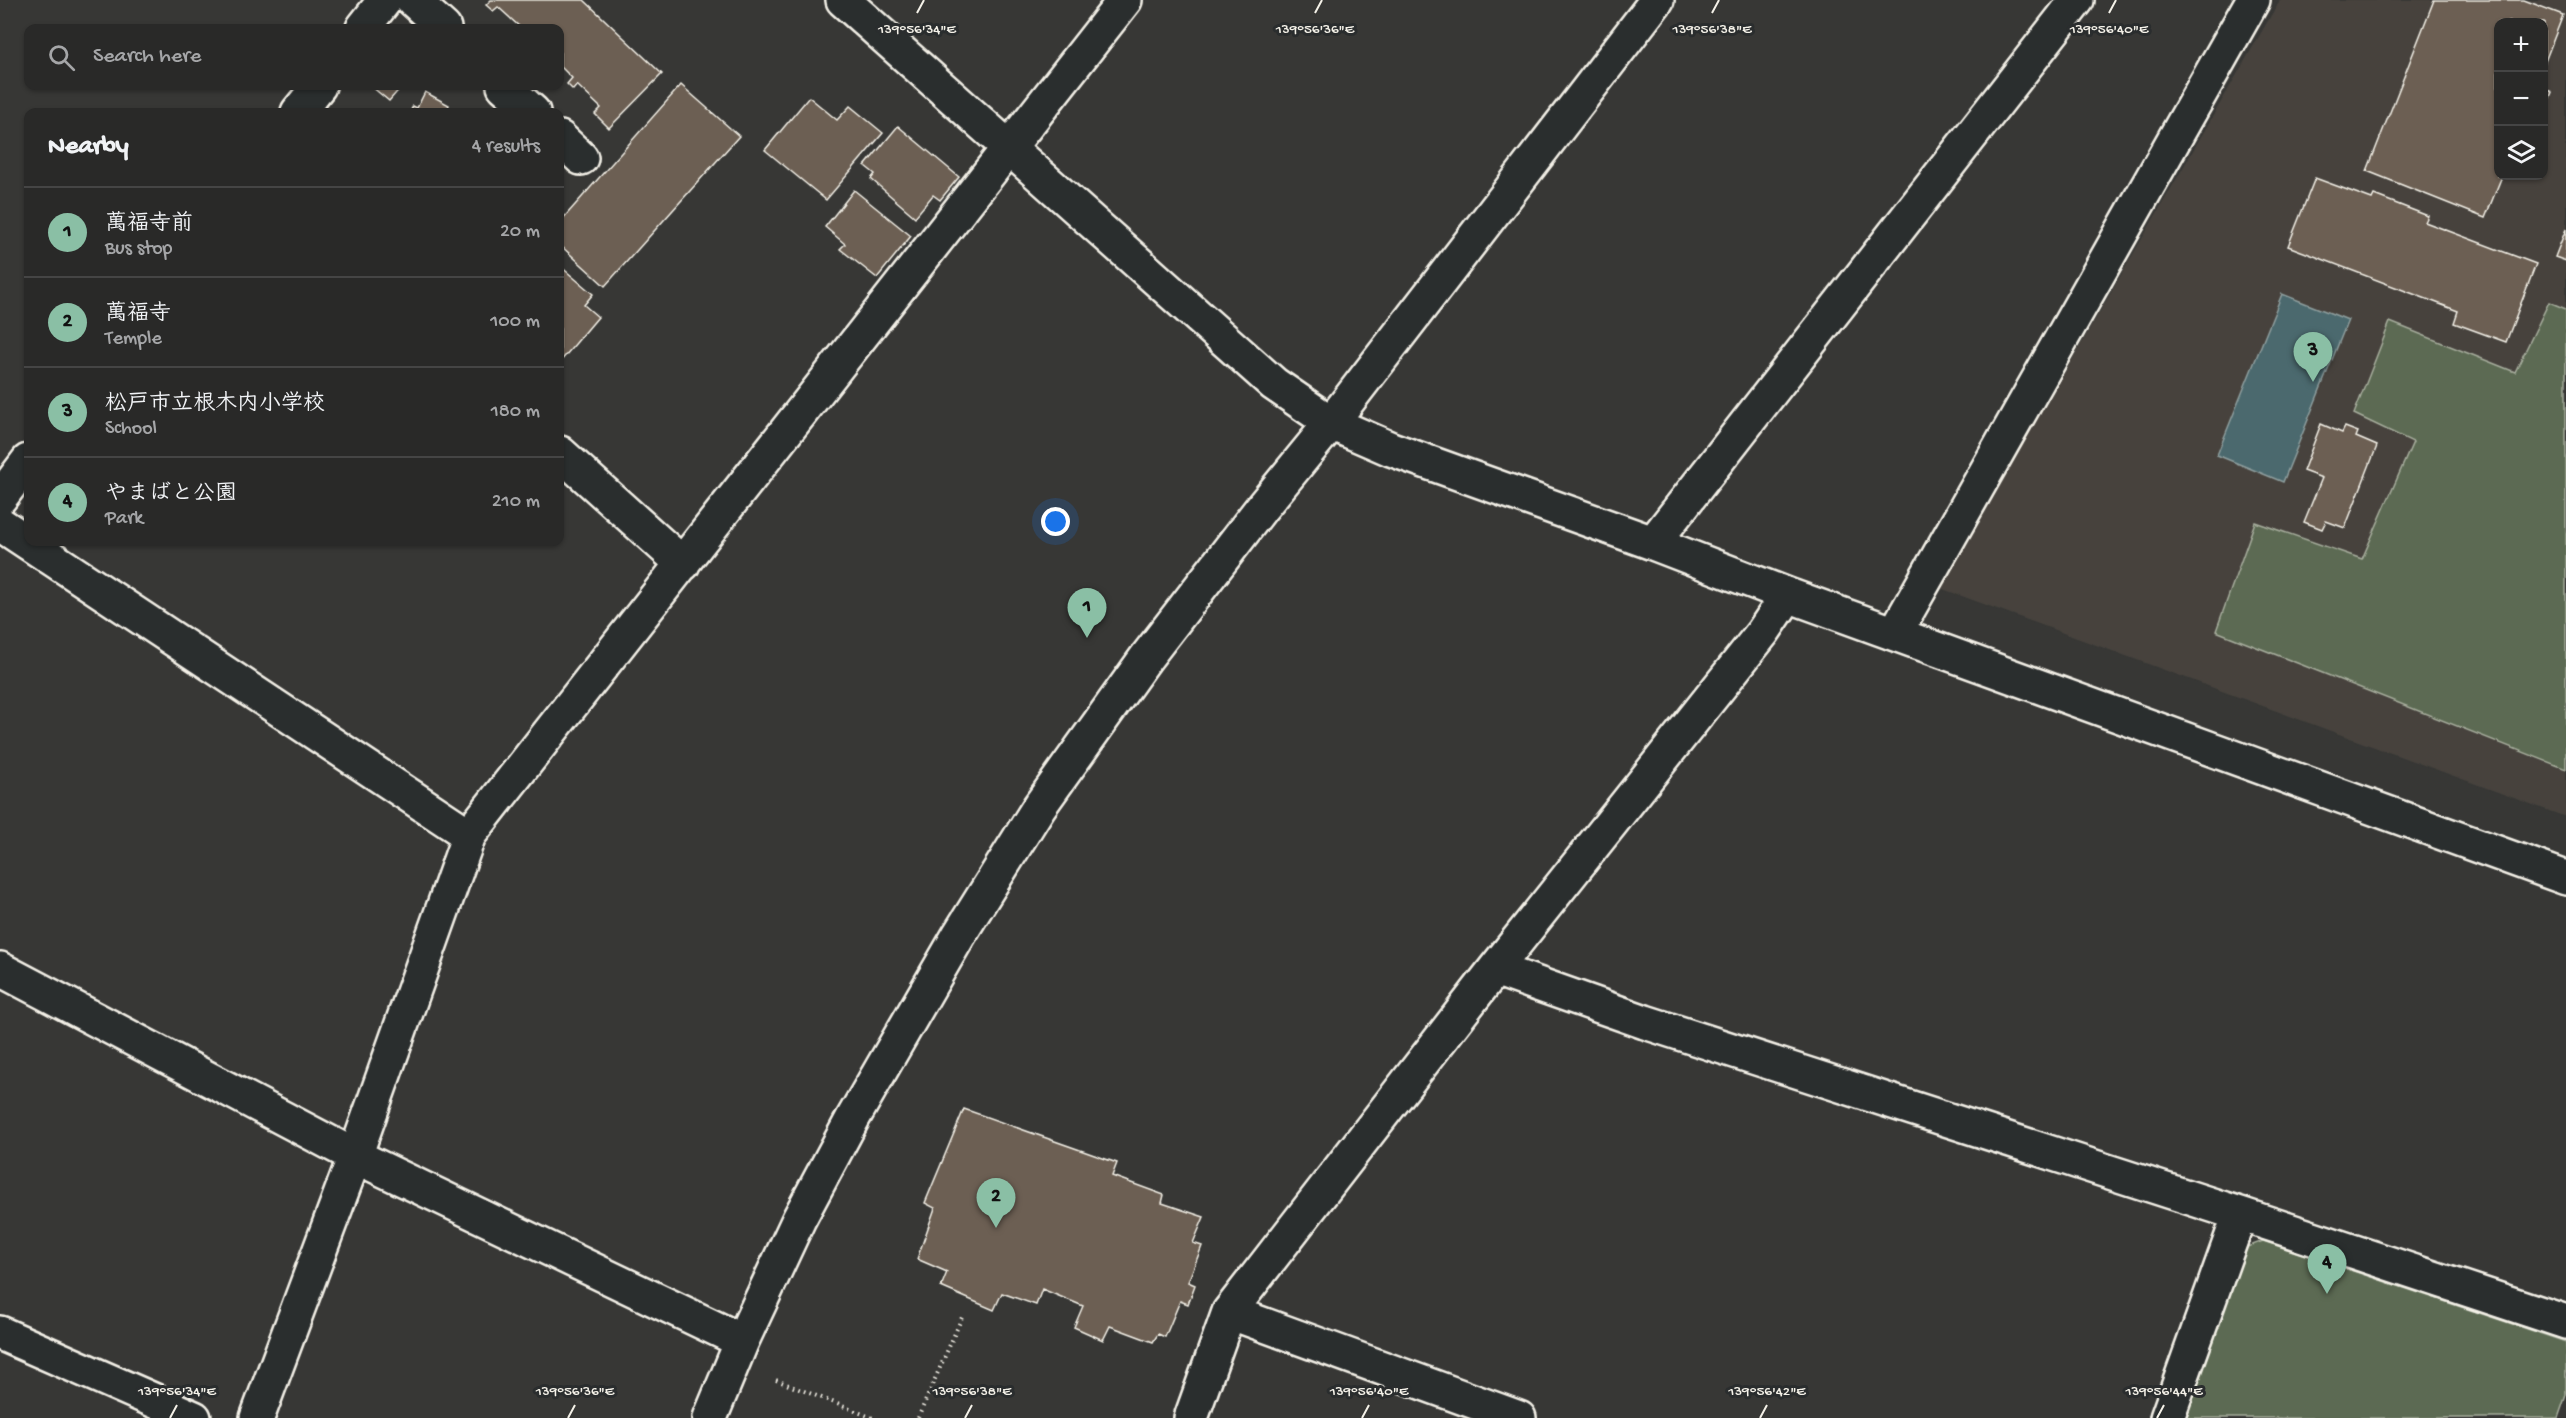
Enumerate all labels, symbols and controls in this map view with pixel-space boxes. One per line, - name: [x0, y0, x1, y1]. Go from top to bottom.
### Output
- map controls: [2494, 18, 2548, 180]
- button: +: [2494, 18, 2548, 72]
- text: 139°56'34"E: [877, 21, 957, 39]
- text: 139°56'36"E: [1275, 21, 1355, 39]
- text: 139°56'38"E: [1672, 21, 1752, 39]
- text: 139°56'40"E: [2069, 21, 2149, 39]
- search box: [24, 24, 564, 90]
- icon: search: [45, 41, 78, 74]
- text: Search here: [93, 44, 201, 70]
- button: −: [2494, 72, 2548, 126]
- button: layers: [2494, 126, 2548, 180]
- text: Nearby: [48, 132, 129, 163]
- text: 4 results: [472, 136, 540, 159]
- text: 萬福寺前: [105, 212, 193, 238]
- text: 1: [63, 221, 72, 244]
- text: 20 m: [500, 221, 540, 244]
- text: Bus stop: [105, 238, 172, 261]
- text: 萬福寺: [105, 302, 171, 328]
- text: 2: [63, 311, 72, 334]
- text: 100 m: [490, 311, 540, 334]
- text: Temple: [105, 328, 162, 351]
- pin: 3: [2294, 332, 2332, 382]
- text: 松戸市立根木内小学校: [105, 392, 325, 418]
- text: 3: [62, 401, 73, 424]
- text: 180 m: [491, 401, 540, 424]
- text: School: [105, 418, 157, 441]
- text: やまばと公園: [105, 482, 237, 508]
- text: 4: [63, 491, 72, 514]
- text: 210 m: [492, 491, 540, 514]
- your location: [1041, 507, 1070, 536]
- text: Park: [105, 508, 143, 531]
- pin: 1: [1068, 588, 1106, 638]
- pin: 2: [976, 1178, 1016, 1228]
- pin: 4: [2308, 1244, 2346, 1294]
- text: 139°56'34"E: [137, 1383, 217, 1401]
- text: 139°56'36"E: [535, 1383, 615, 1401]
- text: 139°56'38"E: [932, 1383, 1012, 1401]
- text: 139°56'40"E: [1329, 1383, 1409, 1401]
- text: 139°56'42"E: [1727, 1383, 1806, 1401]
- text: 139°56'44"E: [2124, 1383, 2203, 1401]

